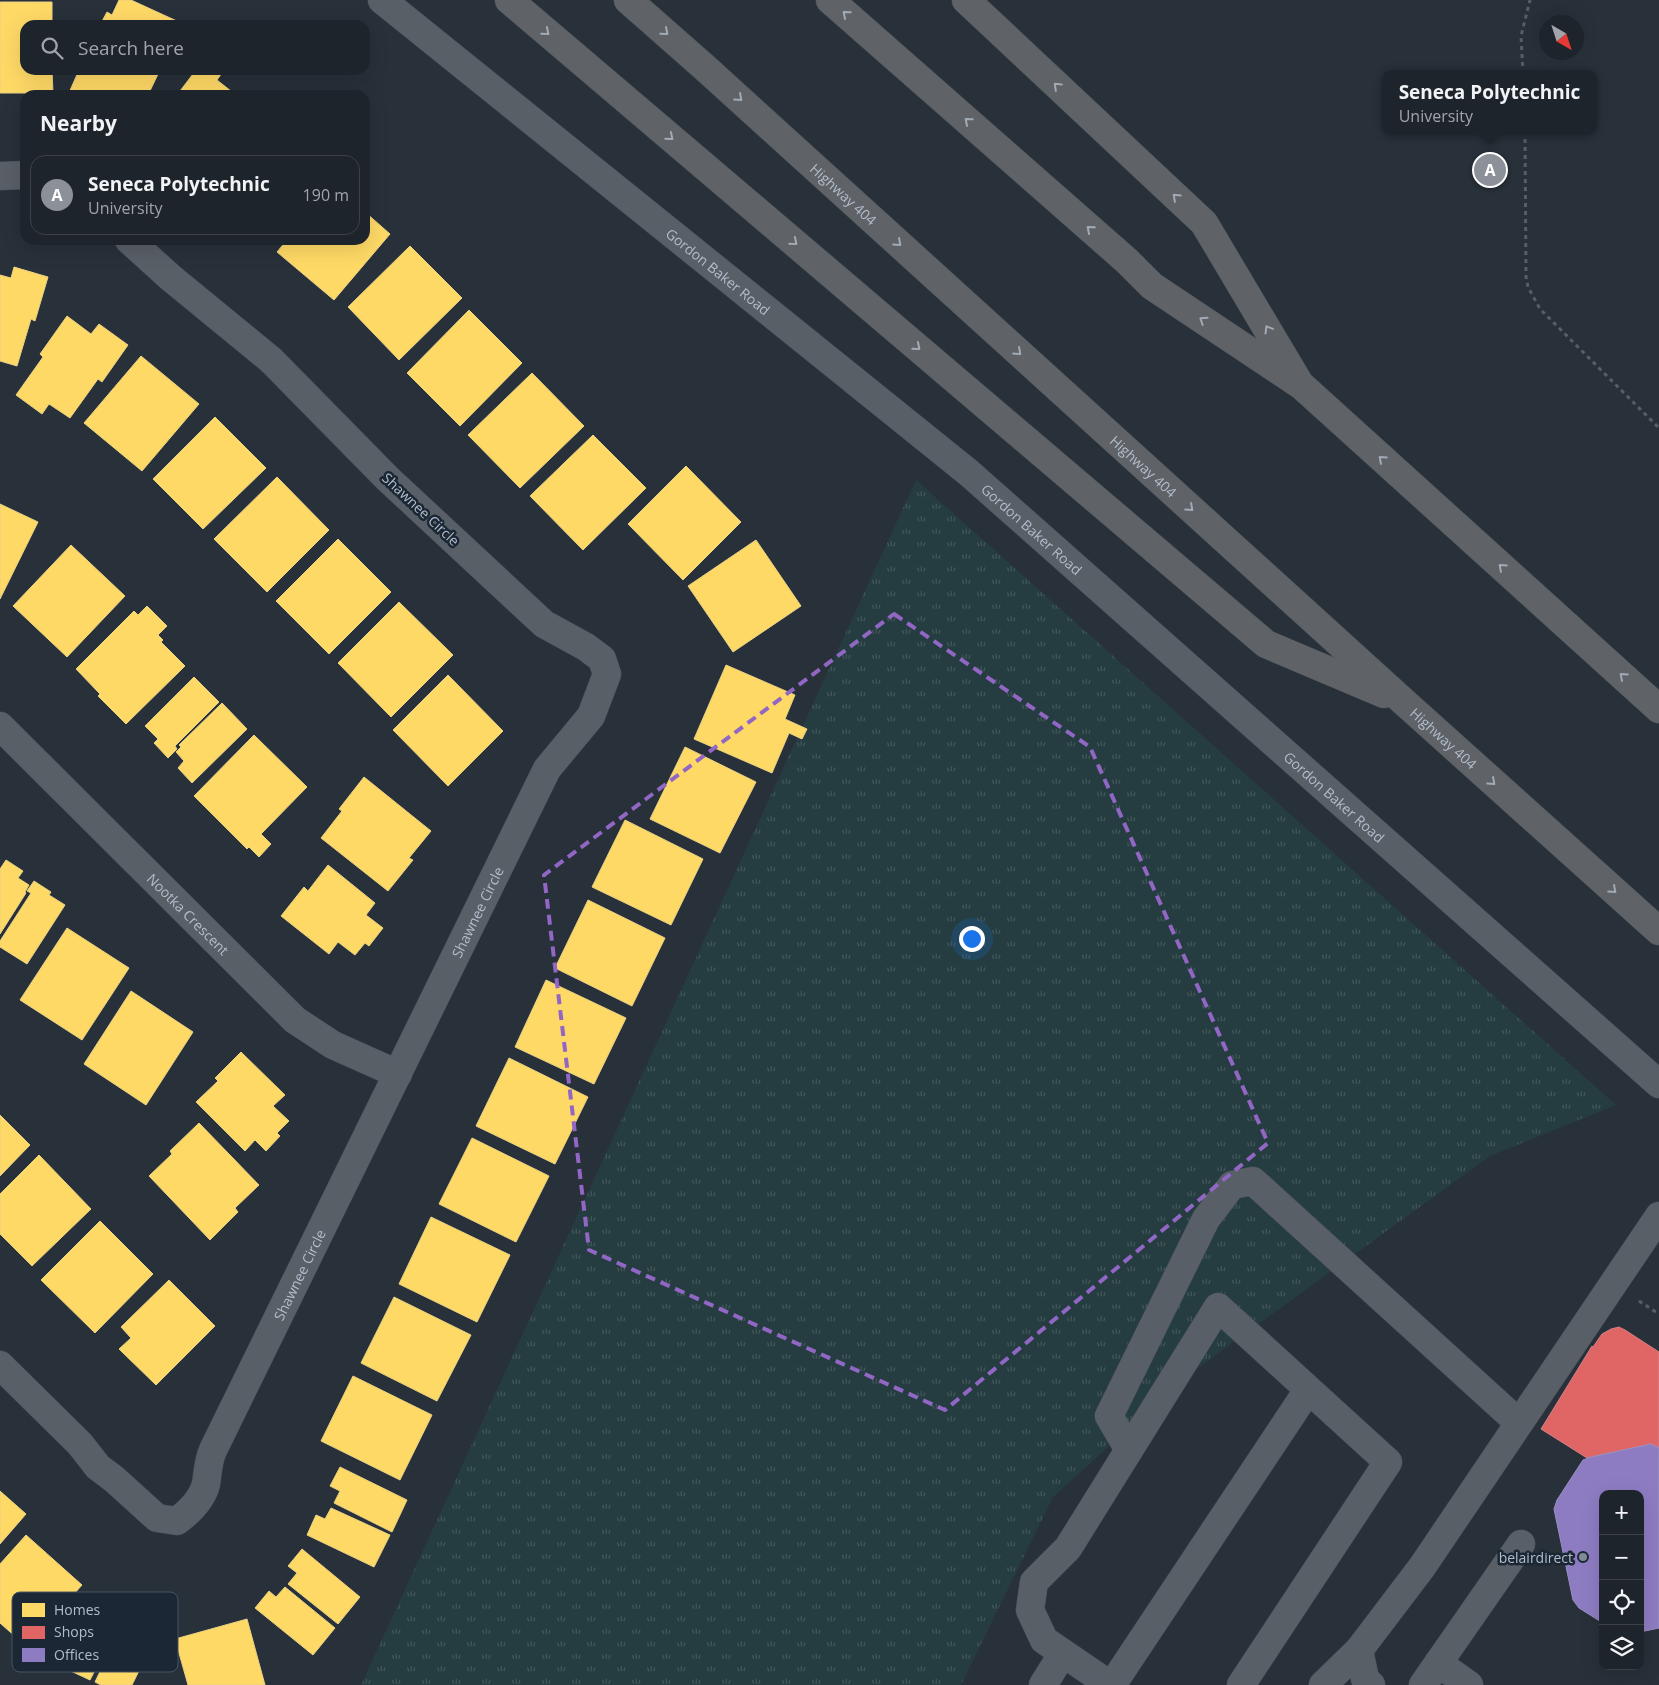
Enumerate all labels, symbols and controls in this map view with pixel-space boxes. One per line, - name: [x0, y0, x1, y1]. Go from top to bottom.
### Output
- one-way arrow: [843, 11, 852, 20]
- north arrow: [1539, 15, 1584, 60]
- search box: [20, 20, 370, 75]
- one-way arrow: [540, 26, 549, 34]
- one-way arrow: [659, 27, 668, 35]
- icon: search: [38, 34, 66, 62]
- text: Search here: [78, 35, 184, 61]
- popup: [1382, 70, 1597, 135]
- text: Seneca Polytechnic: [1399, 79, 1580, 105]
- one-way arrow: [1054, 83, 1063, 92]
- one-way arrow: [733, 92, 742, 101]
- text: University: [1399, 105, 1473, 127]
- text: Nearby: [40, 109, 117, 137]
- one-way arrow: [965, 118, 974, 127]
- one-way arrow: [664, 131, 673, 140]
- pin: A: [1474, 151, 1506, 189]
- street label: Highway 404: [807, 159, 881, 229]
- text: Seneca Polytechnic: [88, 171, 270, 197]
- text: A: [51, 184, 63, 206]
- text: 190 m: [303, 184, 349, 206]
- one-way arrow: [1172, 194, 1181, 203]
- text: University: [88, 197, 162, 219]
- street label: Gordon Baker Road: [662, 223, 774, 319]
- one-way arrow: [1087, 226, 1096, 235]
- one-way arrow: [788, 236, 797, 245]
- one-way arrow: [892, 237, 901, 246]
- one-way arrow: [1199, 317, 1209, 326]
- one-way arrow: [1264, 326, 1274, 335]
- one-way arrow: [912, 342, 921, 351]
- one-way arrow: [1013, 346, 1022, 355]
- street label: Highway 404: [1106, 431, 1181, 501]
- one-way arrow: [1378, 455, 1387, 464]
- street label: Shawnee Circle: [378, 468, 464, 550]
- street label: Gordon Baker Road: [978, 479, 1086, 578]
- one-way arrow: [1185, 503, 1194, 512]
- one-way arrow: [1499, 564, 1508, 573]
- one-way arrow: [1619, 673, 1628, 682]
- street label: Highway 404: [1406, 703, 1481, 773]
- street label: Gordon Baker Road: [1280, 747, 1389, 846]
- one-way arrow: [1487, 776, 1496, 785]
- street label: Shawnee Circle: [447, 863, 507, 961]
- street label: Nootka Crescent: [143, 869, 234, 959]
- one-way arrow: [1608, 884, 1617, 893]
- your location: [959, 926, 985, 952]
- street label: Shawnee Circle: [269, 1226, 329, 1323]
- map controls: [1599, 1490, 1644, 1670]
- button: +: [1599, 1490, 1644, 1535]
- button: −: [1599, 1535, 1644, 1580]
- place label: belairdirect: [1499, 1548, 1573, 1567]
- marker: belairdirect: [1577, 1551, 1589, 1563]
- button: locate: [1599, 1580, 1644, 1625]
- legend: [12, 1592, 178, 1672]
- text: Homes: [54, 1600, 101, 1619]
- text: Shops: [54, 1622, 94, 1641]
- button: layers: [1599, 1625, 1644, 1670]
- text: Offices: [54, 1645, 99, 1664]

